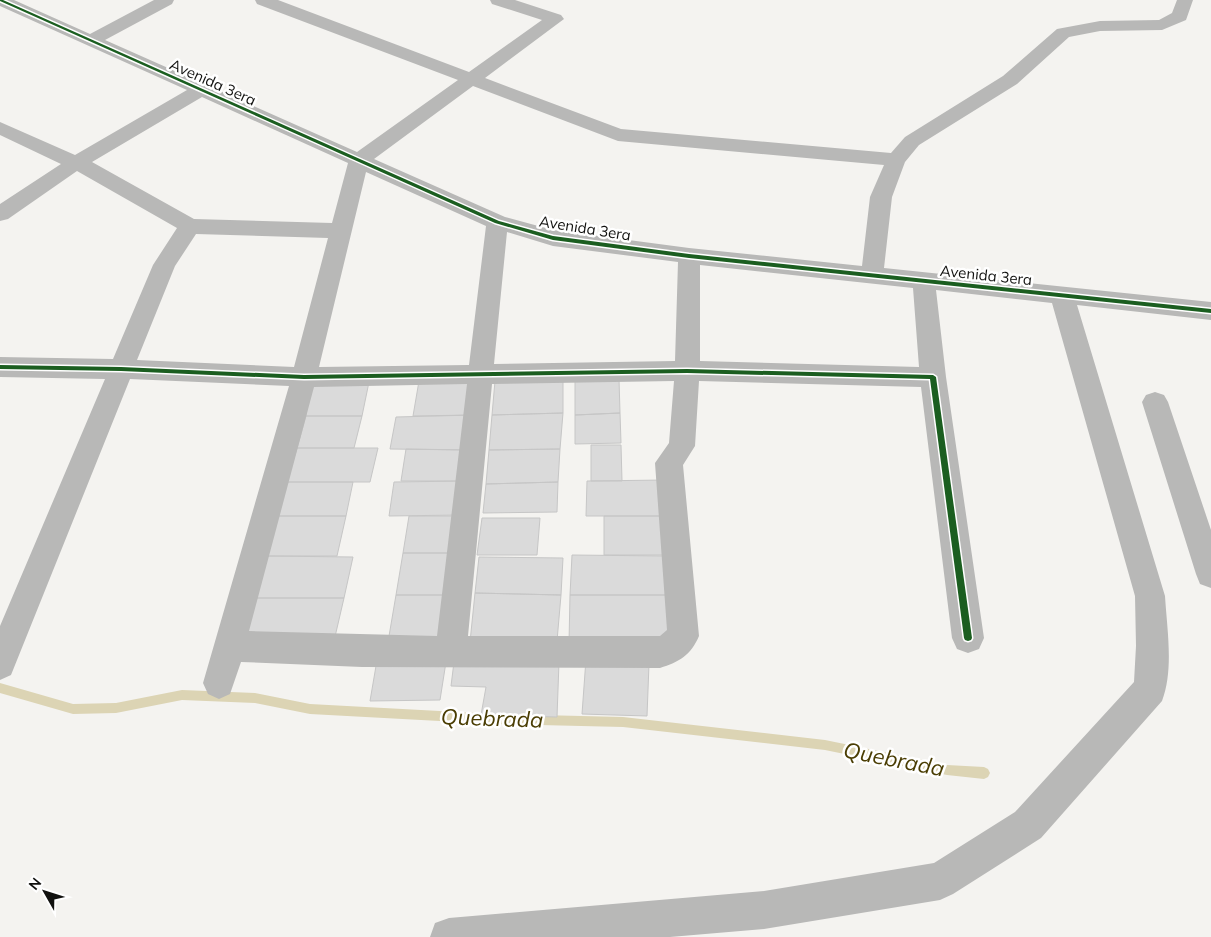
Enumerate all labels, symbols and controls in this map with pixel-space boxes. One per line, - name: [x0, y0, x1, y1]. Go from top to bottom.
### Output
- street label: Avenida 3era: [167, 55, 259, 109]
- street label: Avenida 3era: [538, 211, 632, 245]
- street label: Avenida 3era: [939, 261, 1033, 289]
- water label: Quebrada: [440, 702, 544, 734]
- water label: Quebrada: [841, 735, 947, 783]
- north arrow: [20, 867, 70, 917]
- text: N: [25, 874, 45, 894]

